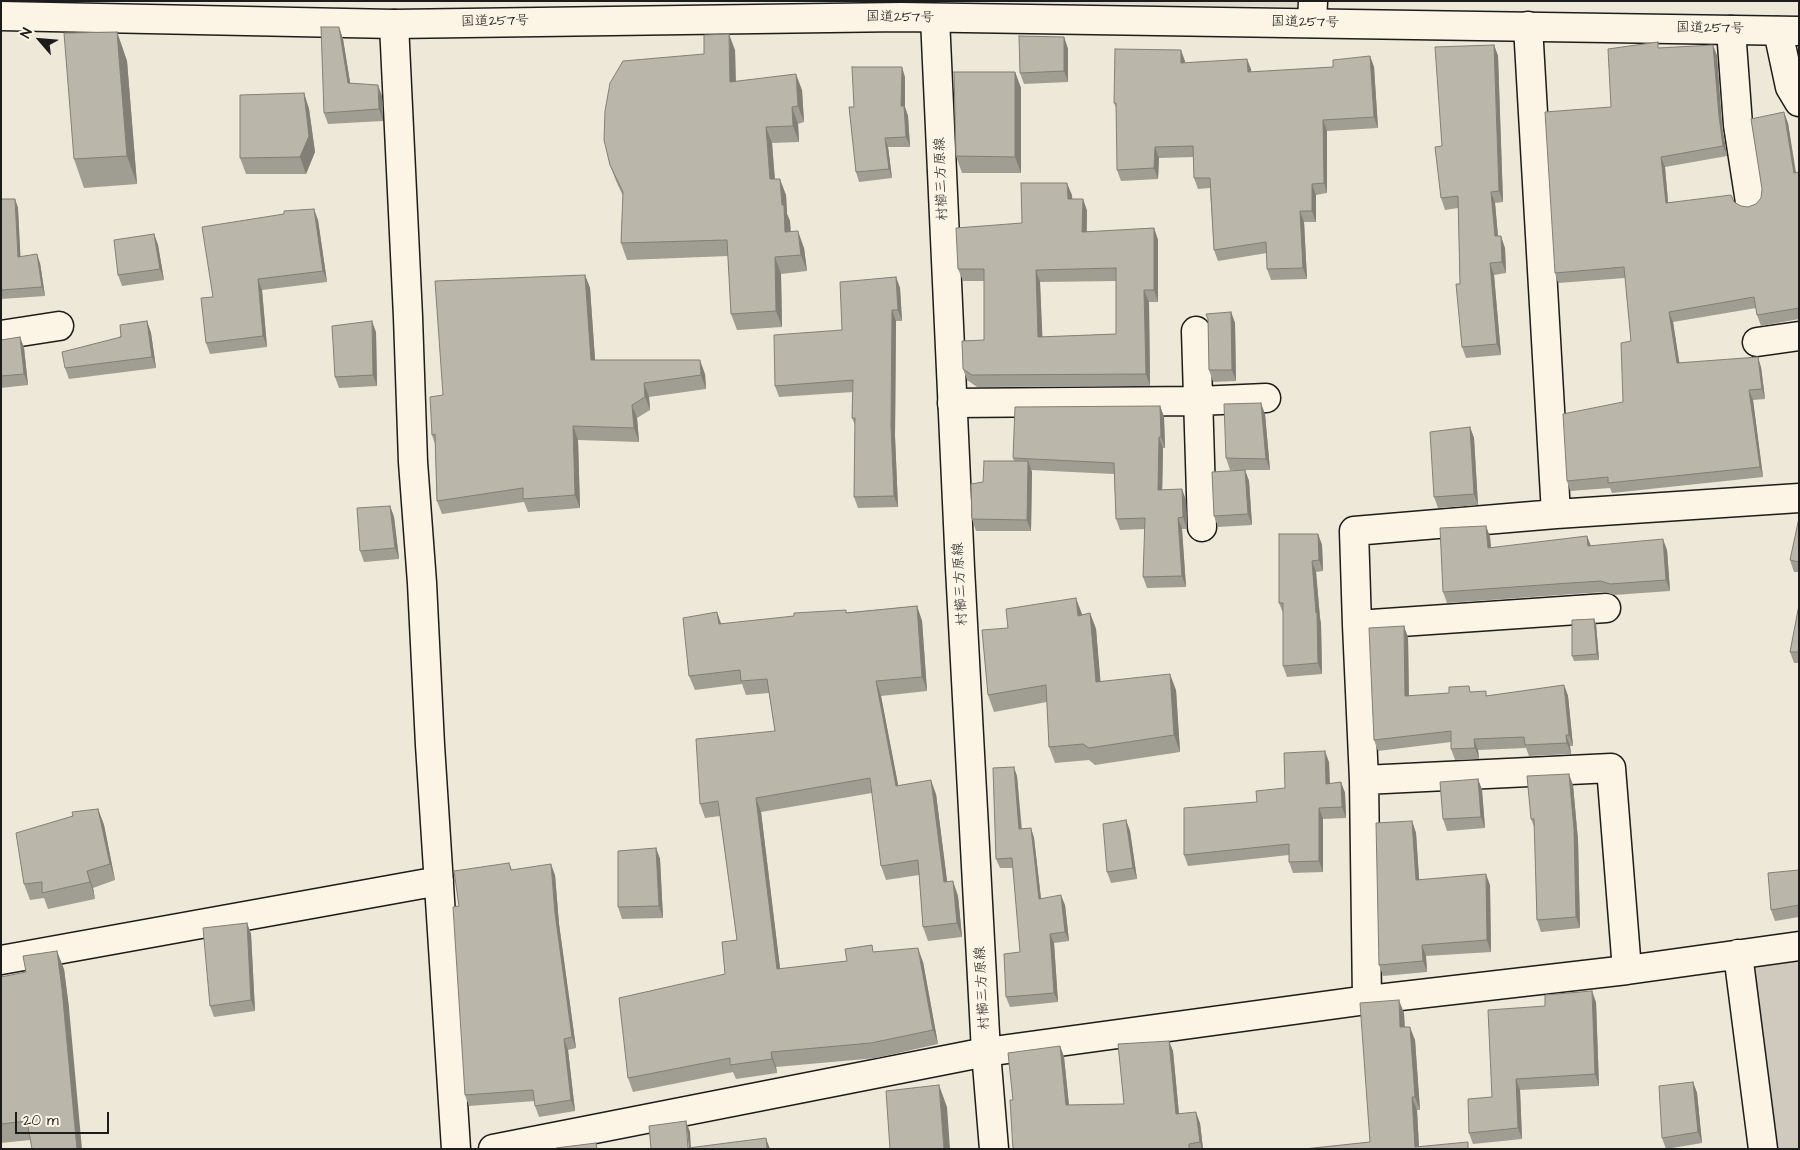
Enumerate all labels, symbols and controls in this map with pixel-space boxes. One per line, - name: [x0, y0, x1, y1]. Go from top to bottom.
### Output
- street label: 国道257号: [866, 9, 934, 27]
- street label: 国道257号: [461, 13, 529, 31]
- street label: 国道257号: [1271, 14, 1339, 32]
- north arrow: [15, 15, 65, 65]
- street label: 国道257号: [1676, 20, 1744, 38]
- text: N: [16, 25, 38, 42]
- street label: 村櫛三方原線: [932, 137, 952, 221]
- street label: 村櫛三方原線: [950, 542, 972, 626]
- street label: 村櫛三方原線: [972, 946, 994, 1030]
- scale bar: [18, 1102, 111, 1134]
- text: 20 m: [23, 1110, 59, 1131]

